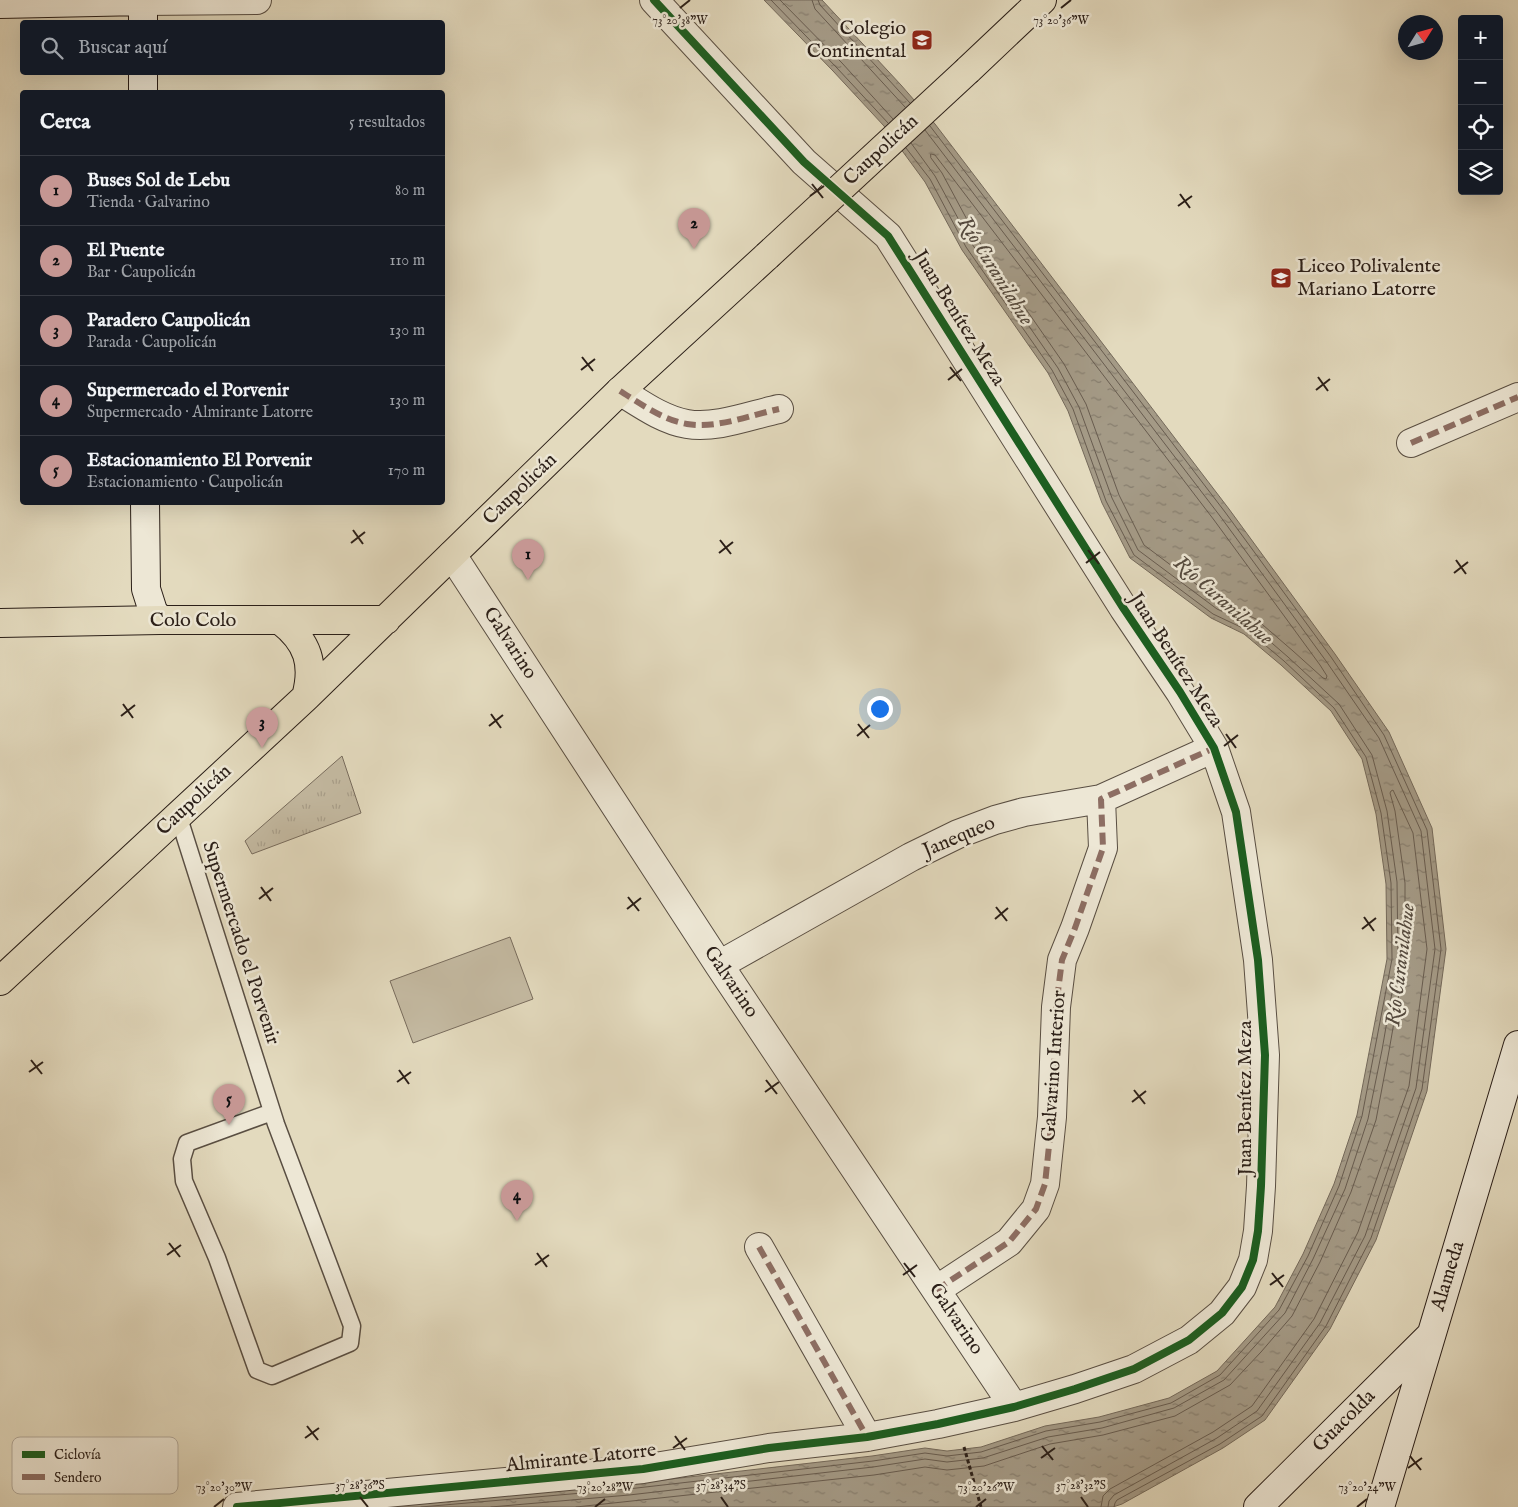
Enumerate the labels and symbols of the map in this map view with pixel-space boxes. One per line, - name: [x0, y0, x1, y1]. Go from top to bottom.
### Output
- text: 73°20'38"W: [652, 13, 708, 28]
- text: 73°20'36"W: [1033, 13, 1089, 28]
- north arrow: [1398, 15, 1443, 60]
- place label: Colegio Continental: [807, 16, 907, 64]
- school or university icon: Colegio Continental: [910, 28, 934, 52]
- street label: Caupolicán: [838, 109, 924, 191]
- pin: 2: [678, 208, 710, 249]
- water label: Río Curanilahue: [951, 211, 1039, 331]
- street label: Juan Benítez Meza: [906, 244, 1011, 391]
- place label: Liceo Polivalente Mariano Latorre: [1297, 254, 1441, 302]
- school or university icon: Liceo Polivalente Mariano Latorre: [1269, 266, 1293, 290]
- street label: Caupolicán: [478, 447, 563, 530]
- pin: 1: [512, 539, 544, 580]
- water label: Río Curanilahue: [1167, 550, 1279, 652]
- street label: Juan Benítez Meza: [1122, 586, 1229, 732]
- street label: Galvarino: [477, 602, 543, 684]
- street label: Colo Colo: [150, 608, 237, 633]
- your location: [867, 696, 893, 722]
- pin: 3: [246, 707, 278, 748]
- street label: Caupolicán: [151, 759, 237, 841]
- street label: Janequeo: [917, 810, 999, 864]
- street label: Supermercado el Porvenir: [196, 838, 286, 1049]
- water label: Río Curanilahue: [1380, 902, 1422, 1028]
- street label: Galvarino: [698, 941, 764, 1023]
- street label: Galvarino Interior: [1036, 989, 1072, 1142]
- street label: Juan Benítez Meza: [1233, 1020, 1258, 1178]
- pin: 5: [213, 1084, 245, 1125]
- pin: 4: [501, 1180, 533, 1221]
- street label: Alameda: [1425, 1238, 1471, 1315]
- street label: Galvarino: [923, 1278, 989, 1360]
- street label: Guacolda: [1307, 1384, 1381, 1458]
- legend: [12, 1437, 178, 1494]
- street label: Almirante Latorre: [504, 1438, 657, 1478]
- text: Ciclovía: [54, 1446, 102, 1464]
- text: Sendero: [54, 1469, 102, 1487]
- text: 37°28'36"S: [335, 1478, 385, 1493]
- text: 37°28'34"S: [696, 1478, 746, 1493]
- text: 37°28'32"S: [1056, 1478, 1106, 1493]
- text: 73°20'30"W: [196, 1480, 253, 1495]
- text: 73°20'28"W: [577, 1480, 634, 1495]
- text: 73°20'26"W: [958, 1480, 1015, 1495]
- text: 73°20'24"W: [1338, 1480, 1396, 1495]

